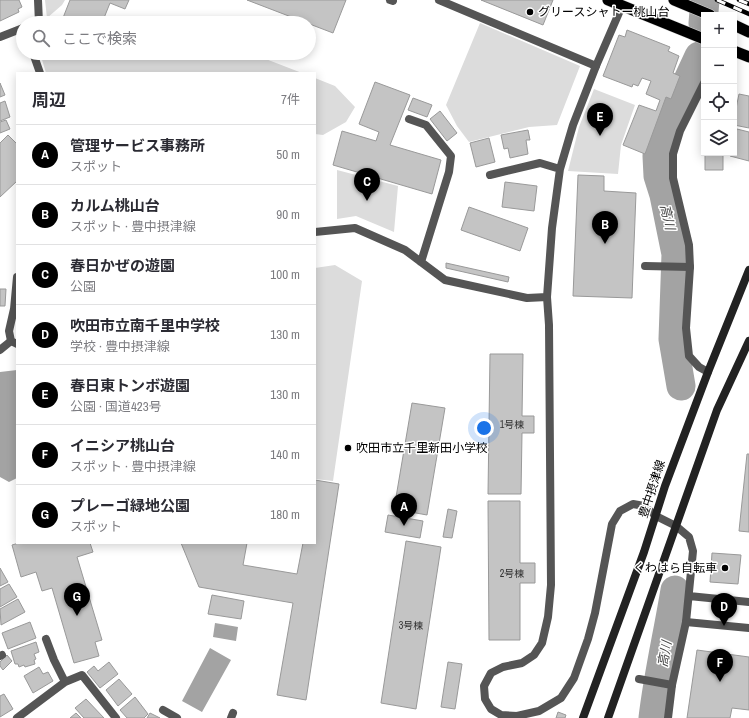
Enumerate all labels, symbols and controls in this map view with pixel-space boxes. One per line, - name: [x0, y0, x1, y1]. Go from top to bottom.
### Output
- place label: グリースシャトー桃山台: [538, 4, 669, 20]
- marker: グリースシャトー桃山台: [525, 7, 535, 17]
- map controls: [701, 12, 737, 156]
- button: +: [701, 12, 737, 48]
- search box: [16, 16, 316, 60]
- icon: search: [30, 27, 52, 49]
- text: ここで検索: [62, 28, 137, 49]
- button: −: [701, 48, 737, 84]
- button: locate: [701, 84, 737, 120]
- text: 周辺: [32, 88, 66, 111]
- text: 7件: [281, 91, 300, 108]
- pin: E: [587, 103, 613, 136]
- button: layers: [701, 120, 737, 156]
- text: 管理サービス事務所: [70, 135, 205, 156]
- text: A: [41, 146, 49, 163]
- text: 50 m: [276, 146, 300, 163]
- text: スポット: [70, 158, 122, 175]
- pin: C: [354, 168, 380, 201]
- text: カルム桃山台: [70, 195, 160, 216]
- water label: 高川: [656, 203, 679, 234]
- text: B: [41, 206, 49, 223]
- text: 90 m: [276, 206, 300, 223]
- pin: B: [592, 211, 618, 244]
- text: スポット · 豊中摂津線: [70, 218, 196, 235]
- text: 春日かぜの遊園: [70, 255, 175, 276]
- text: C: [41, 266, 49, 283]
- text: 100 m: [270, 266, 300, 283]
- text: 公園: [70, 278, 96, 295]
- text: 吹田市立南千里中学校: [70, 315, 220, 336]
- text: D: [41, 326, 49, 343]
- text: 130 m: [270, 326, 300, 343]
- text: 学校 · 豊中摂津線: [70, 338, 170, 355]
- text: 春日東トンボ遊園: [70, 375, 190, 396]
- text: E: [41, 386, 49, 403]
- text: 130 m: [270, 386, 300, 403]
- text: 公園 · 国道423号: [70, 398, 162, 415]
- your location: [474, 418, 494, 438]
- house number: 1号棟: [500, 418, 524, 431]
- text: イニシア桃山台: [70, 435, 175, 456]
- place label: 吹田市立千里新田小学校: [356, 440, 488, 456]
- marker: 吹田市立千里新田小学校: [343, 443, 353, 453]
- text: F: [42, 446, 48, 463]
- text: 140 m: [270, 446, 300, 463]
- text: スポット · 豊中摂津線: [70, 458, 196, 475]
- street label: 豊中摂津線: [635, 458, 669, 520]
- pin: A: [391, 493, 417, 526]
- text: プレーゴ緑地公園: [70, 495, 190, 516]
- text: G: [41, 506, 49, 523]
- text: 180 m: [270, 506, 300, 523]
- text: スポット: [70, 518, 122, 535]
- place label: くわはら自転車: [633, 560, 717, 576]
- marker: くわはら自転車: [720, 563, 730, 573]
- house number: 2号棟: [500, 567, 524, 580]
- pin: G: [64, 583, 90, 616]
- pin: D: [711, 593, 737, 626]
- house number: 3号棟: [399, 619, 423, 632]
- water label: 高川: [654, 638, 675, 668]
- pin: F: [707, 649, 733, 682]

